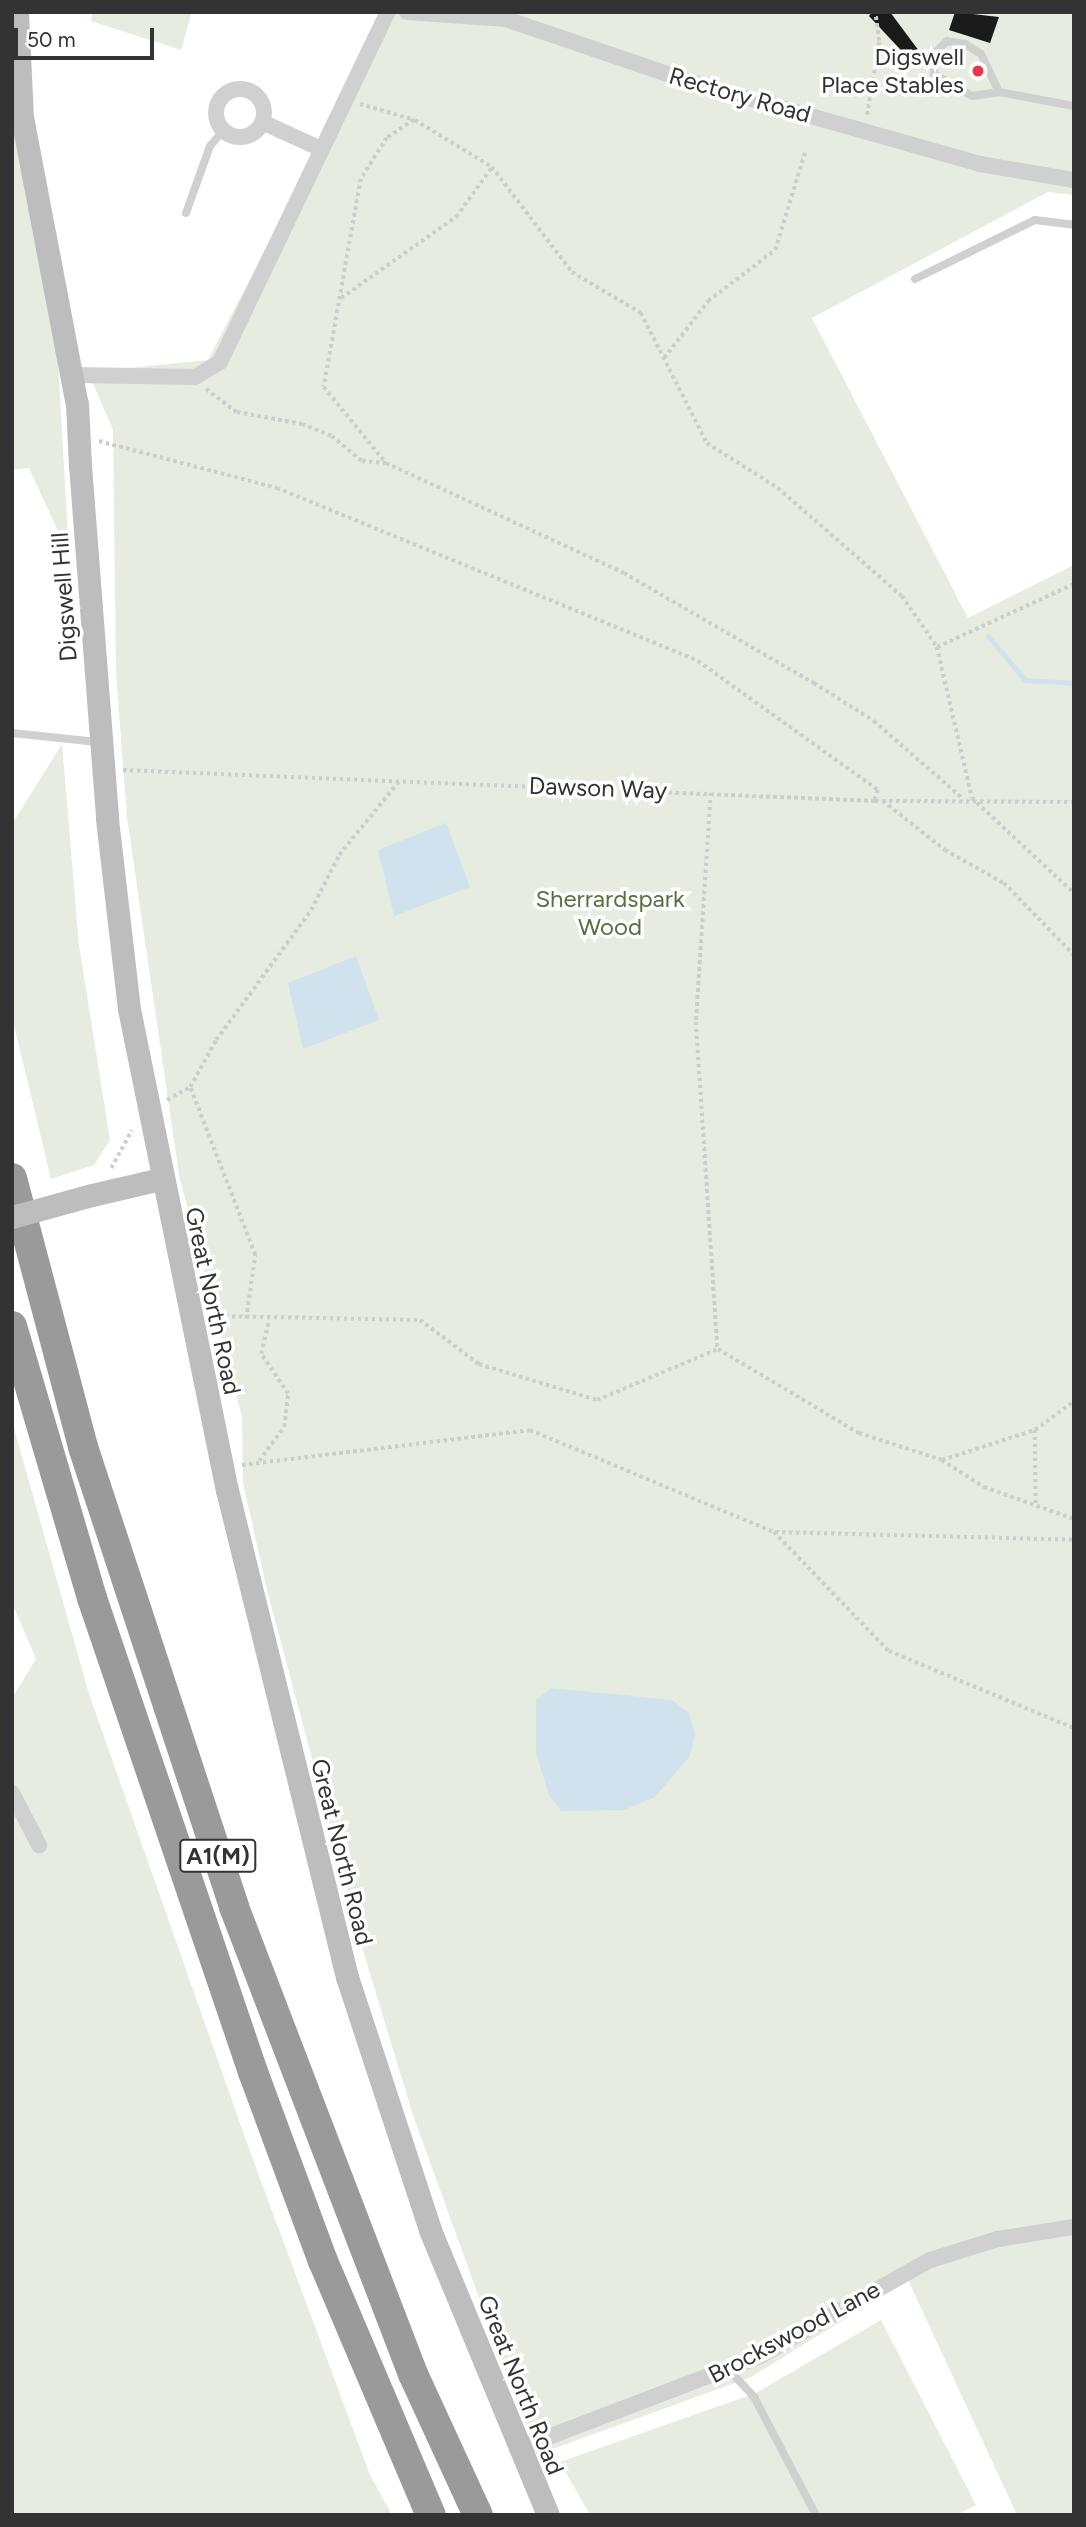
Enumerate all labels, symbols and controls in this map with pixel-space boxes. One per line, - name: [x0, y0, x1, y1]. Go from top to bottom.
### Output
- scale bar: [18, 14, 158, 58]
- text: 50 m: [27, 27, 76, 52]
- place label: Digswell Place Stables: [821, 43, 964, 99]
- street label: Rectory Road: [666, 61, 814, 129]
- marker: Digswell Place Stables: [970, 63, 986, 79]
- street label: Digswell Hill: [45, 531, 83, 663]
- street label: Dawson Way: [528, 771, 668, 805]
- park label: Sherrardspark Wood: [535, 885, 685, 941]
- street label: Great North Road: [179, 1205, 247, 1397]
- street label: Great North Road: [305, 1756, 379, 1948]
- road number: A1(M): [178, 1837, 258, 1876]
- street label: Brockswood Lane: [703, 2275, 885, 2389]
- street label: Great North Road: [472, 2291, 570, 2479]

